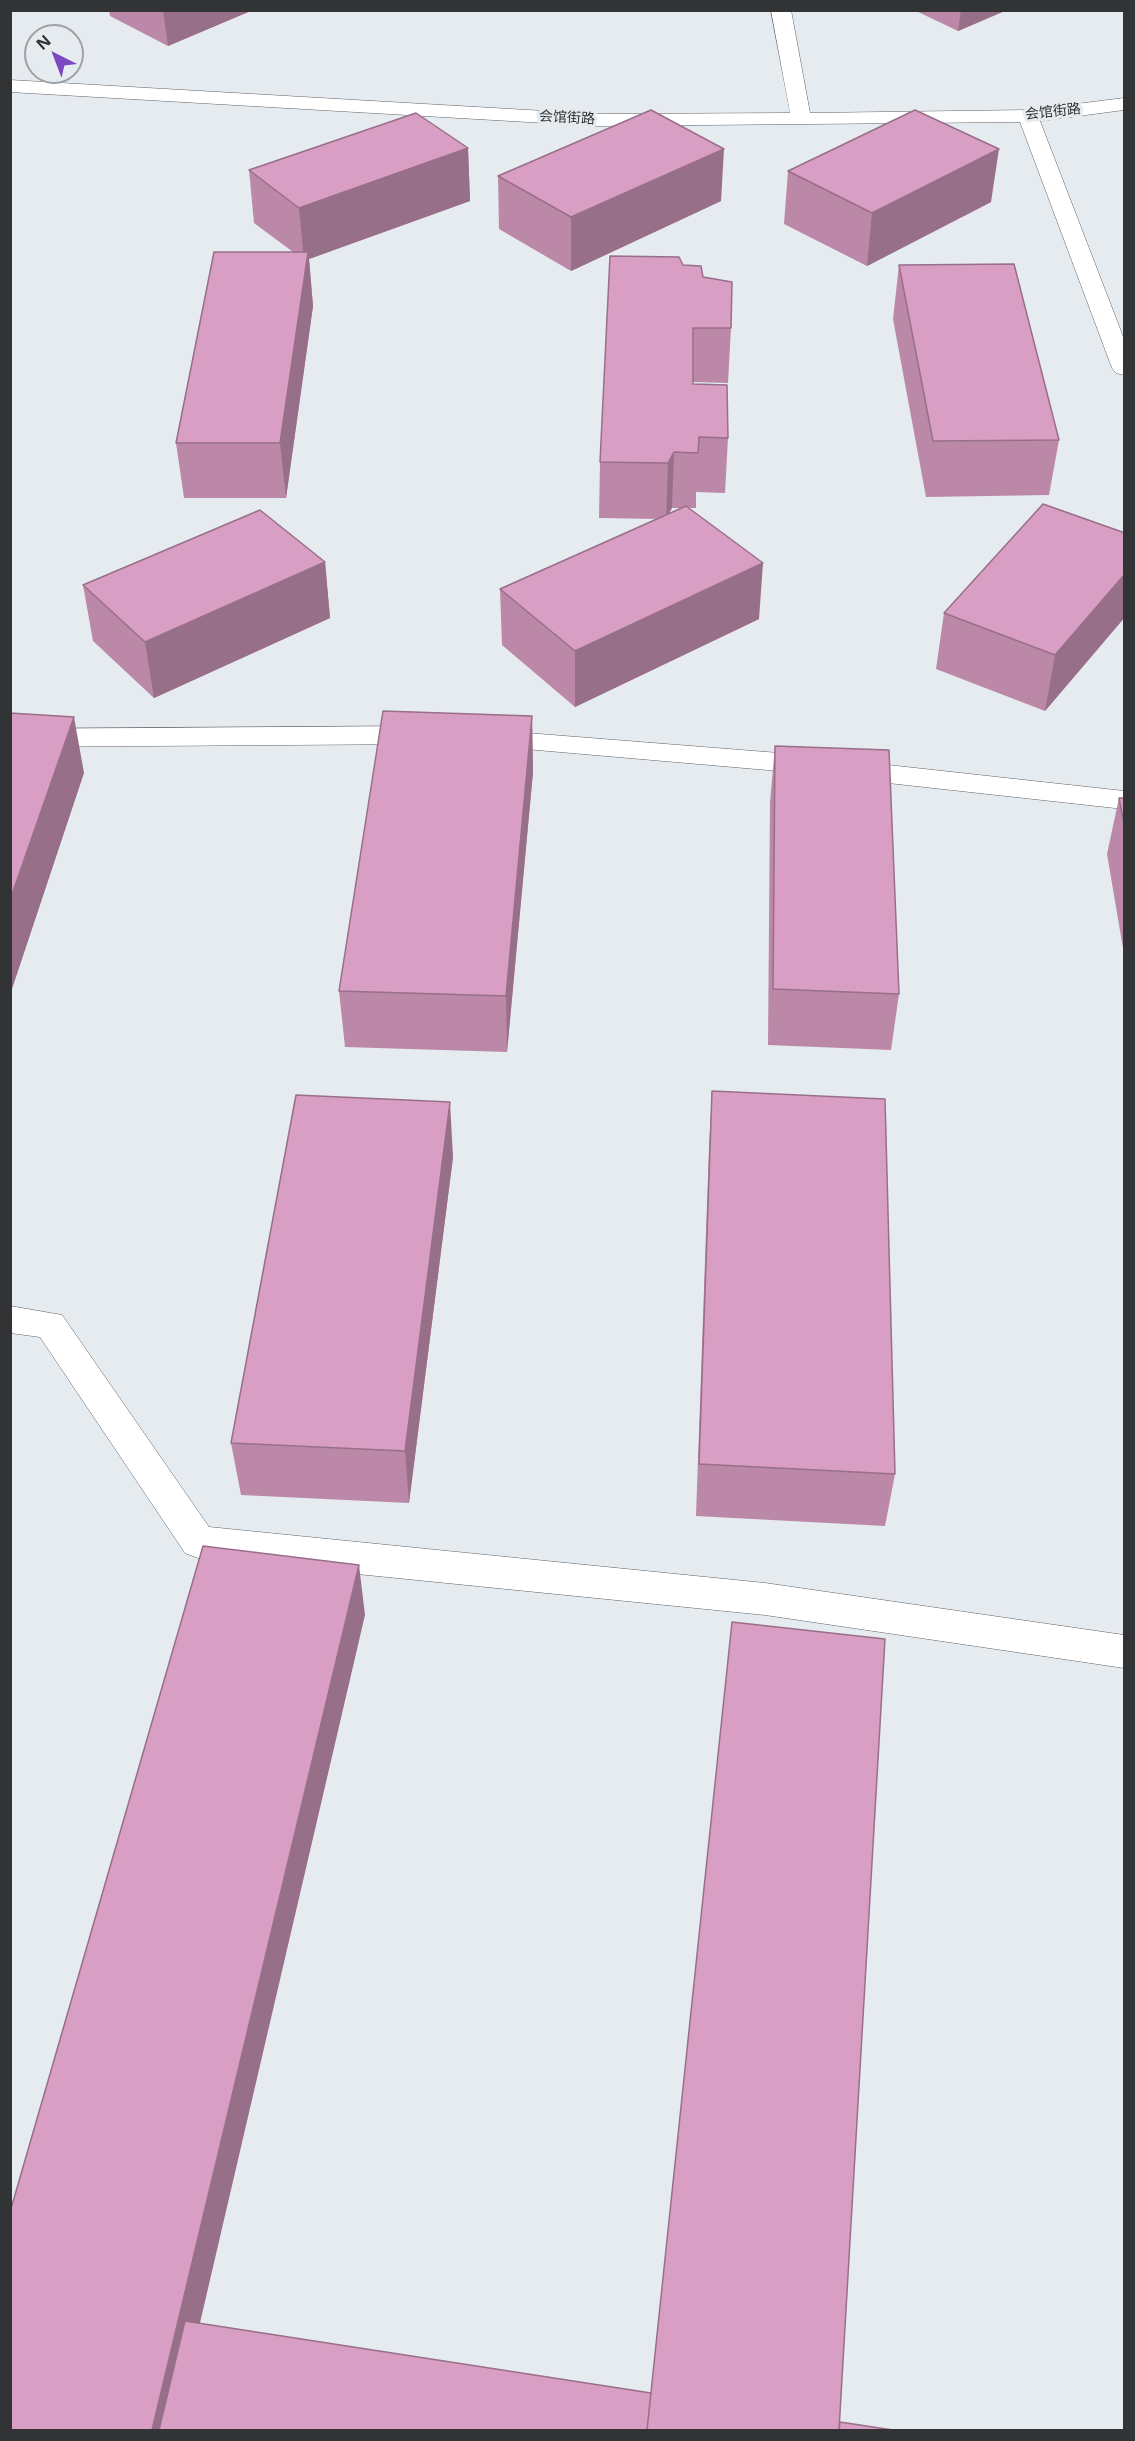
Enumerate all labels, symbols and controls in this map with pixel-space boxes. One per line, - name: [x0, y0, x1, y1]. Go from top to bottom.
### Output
- north arrow: [24, 24, 84, 84]
- text: N: [31, 30, 55, 55]
- street label: 会馆街路: [1024, 101, 1082, 123]
- street label: 会馆街路: [539, 108, 595, 128]

